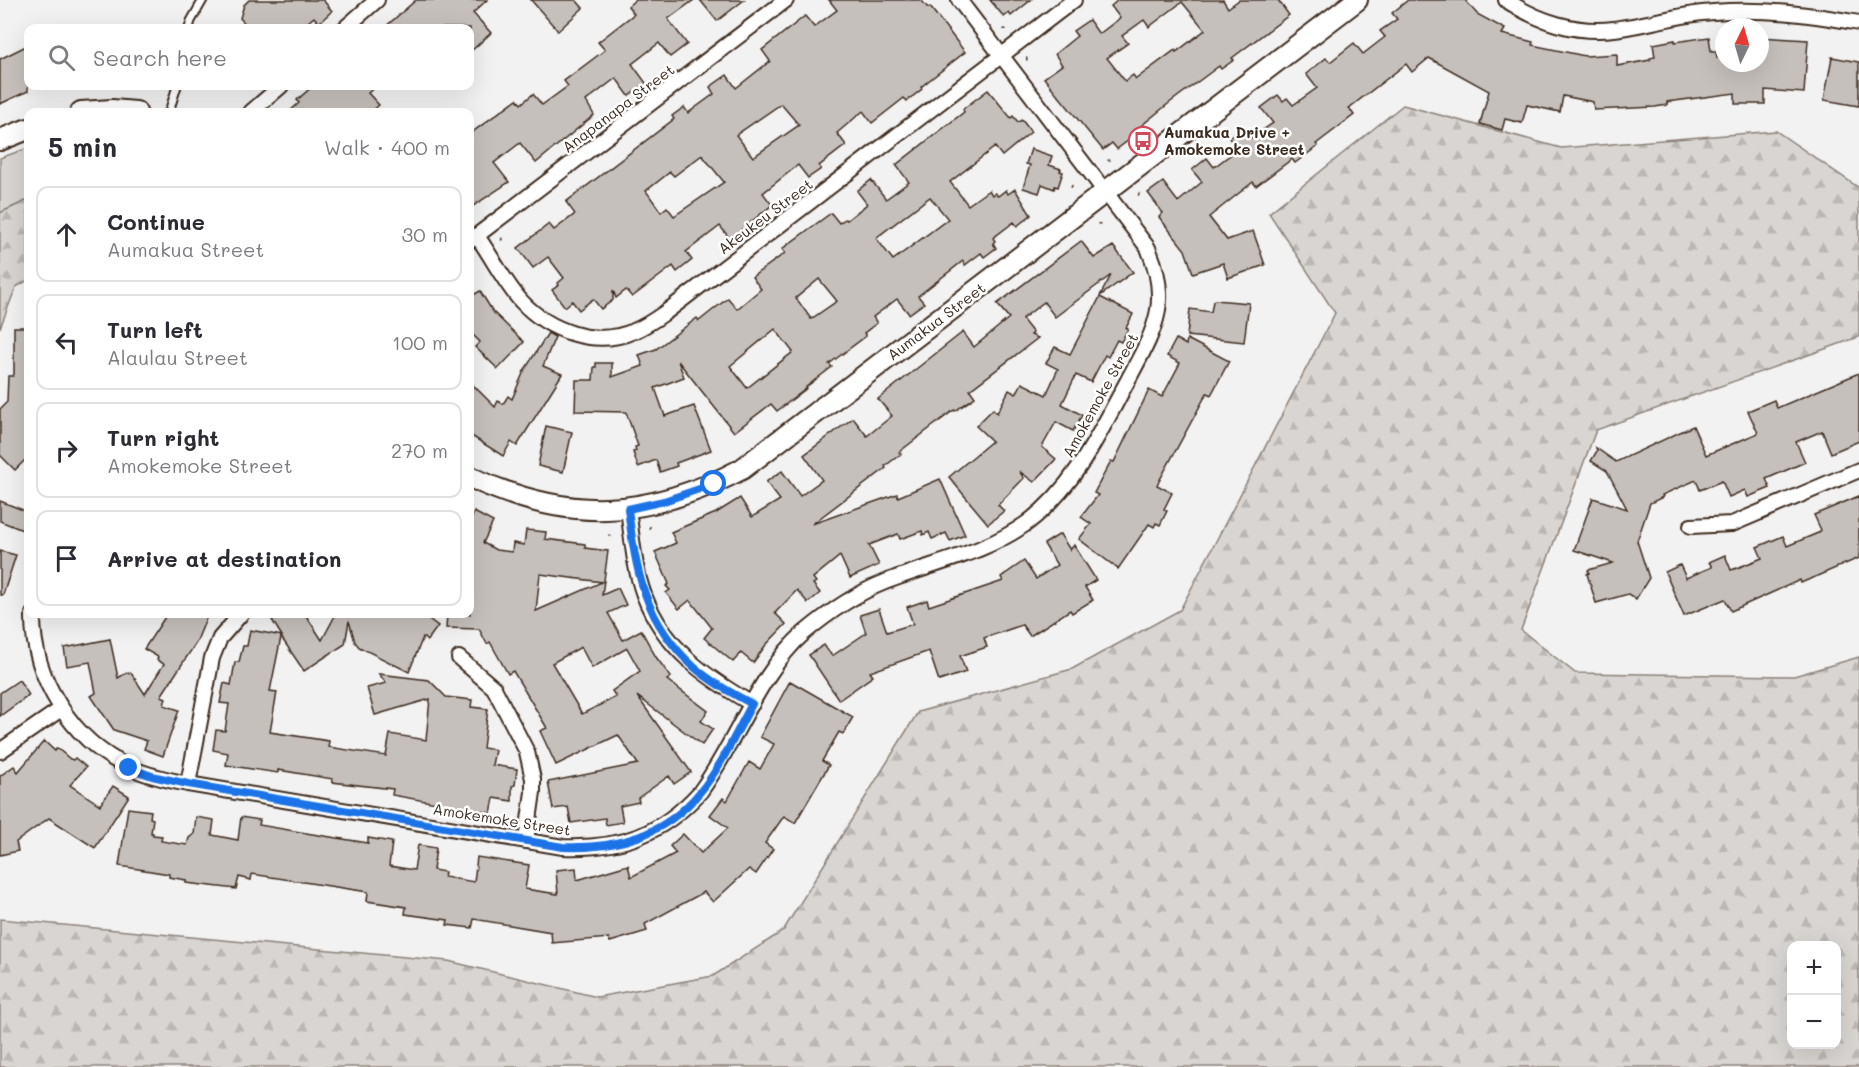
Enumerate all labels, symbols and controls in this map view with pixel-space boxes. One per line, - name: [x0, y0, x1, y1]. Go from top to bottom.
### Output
- north arrow: [1715, 18, 1769, 72]
- search box: [24, 24, 474, 90]
- icon: search: [45, 41, 78, 74]
- text: Search here: [93, 43, 227, 72]
- street label: Anapanapa Street: [558, 59, 678, 157]
- place label: Aumakua Drive + Amokemoke Street: [1164, 122, 1305, 159]
- bus stop icon: Aumakua Drive + Amokemoke Street: [1127, 125, 1159, 157]
- text: 5 min: [48, 130, 117, 164]
- text: Walk · 400 m: [324, 134, 450, 160]
- street label: Akeukeu Street: [714, 174, 816, 258]
- text: Continue: [107, 207, 205, 236]
- icon: ahead: [50, 218, 83, 251]
- text: 30 m: [402, 221, 448, 247]
- text: Aumakua Street: [107, 236, 264, 262]
- street label: Aumakua Street: [883, 278, 989, 364]
- text: Turn left: [107, 315, 203, 344]
- icon: left: [50, 326, 83, 359]
- text: 100 m: [392, 329, 448, 355]
- street label: Amokemoke Street: [1058, 329, 1142, 461]
- text: Alaulau Street: [107, 344, 248, 370]
- text: Turn right: [107, 423, 219, 452]
- icon: right: [50, 434, 83, 467]
- text: 270 m: [391, 437, 448, 463]
- text: Amokemoke Street: [107, 452, 293, 478]
- route start: [700, 470, 726, 496]
- icon: arrive: [50, 542, 83, 575]
- text: Arrive at destination: [107, 544, 342, 573]
- route end: [115, 754, 141, 780]
- street label: Amokemoke Street: [432, 798, 572, 840]
- map controls: [1787, 941, 1841, 1049]
- button: +: [1787, 941, 1841, 995]
- button: −: [1787, 995, 1841, 1049]

